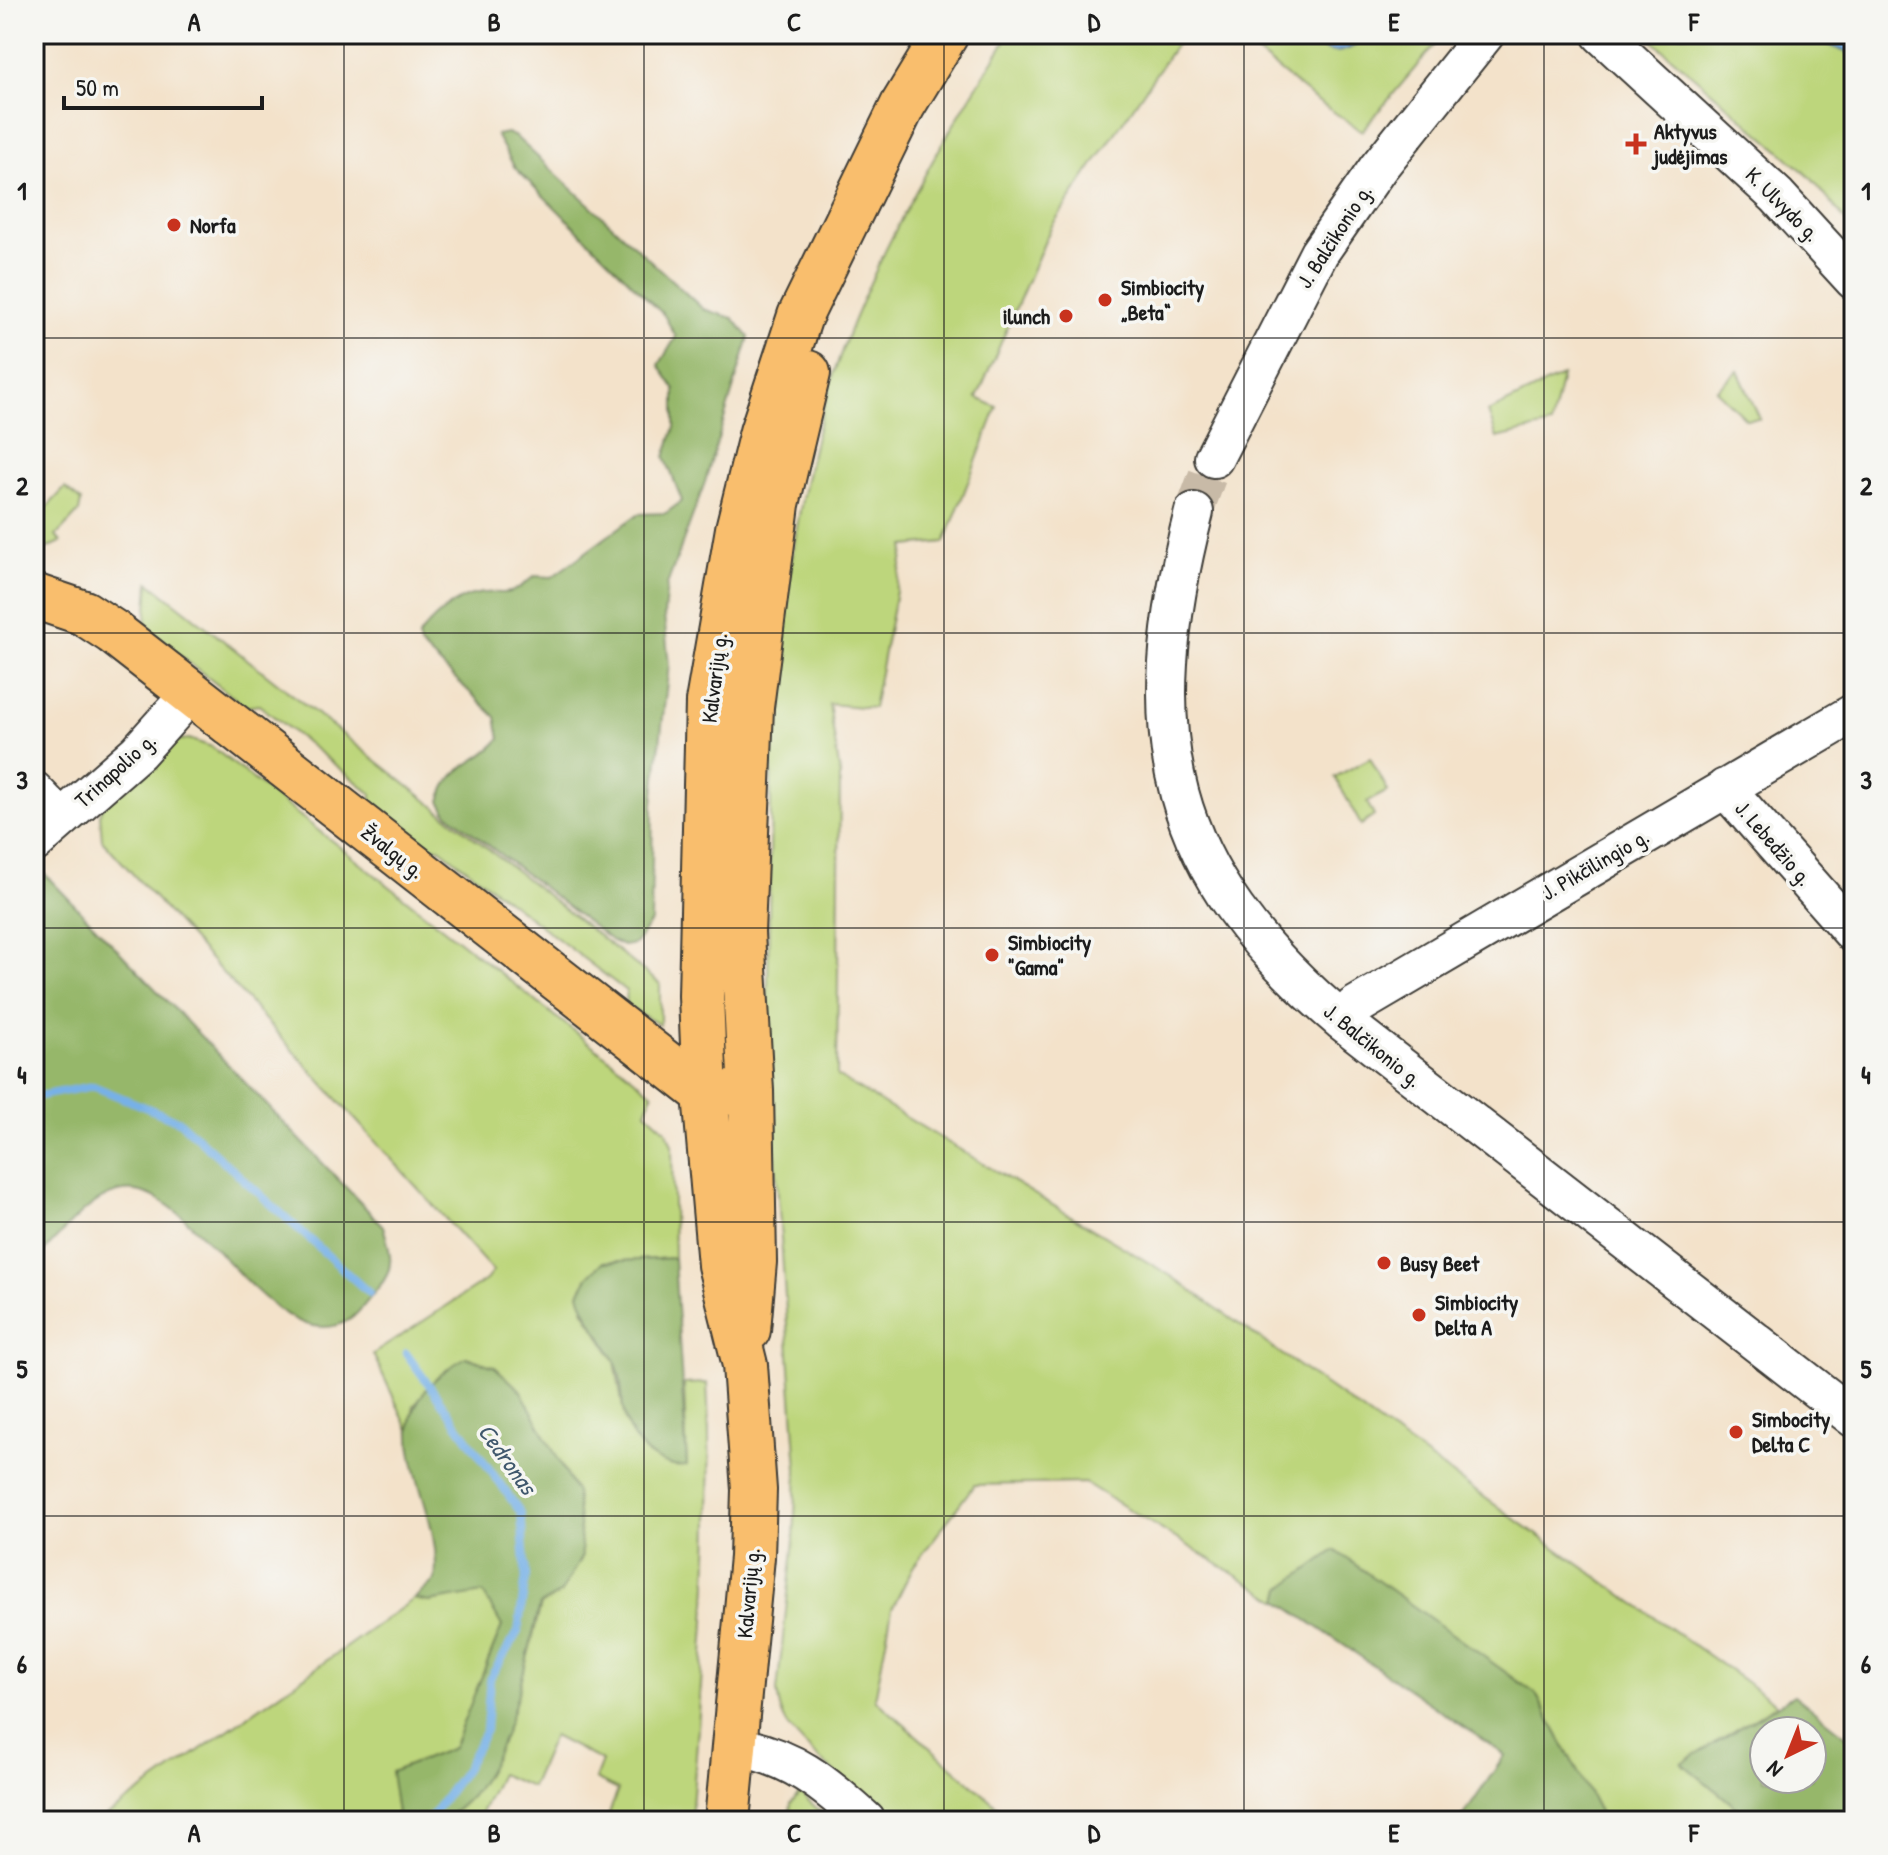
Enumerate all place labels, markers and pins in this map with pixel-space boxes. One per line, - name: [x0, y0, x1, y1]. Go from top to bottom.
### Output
- place label: Aktyvus judėjimas: [1651, 116, 1728, 171]
- marker: Aktyvus judėjimas: [1625, 133, 1647, 155]
- place label: Norfa: [190, 210, 236, 240]
- marker: Norfa: [165, 216, 183, 234]
- place label: Simbiocity „Beta“: [1121, 272, 1205, 327]
- marker: Simbiocity „Beta“: [1096, 291, 1114, 309]
- place label: ilunch: [1003, 301, 1051, 331]
- marker: ilunch: [1057, 307, 1075, 325]
- place label: Simbiocity "Gama": [1008, 927, 1092, 982]
- marker: Simbiocity "Gama": [983, 946, 1001, 964]
- place label: Busy Beet: [1400, 1248, 1480, 1279]
- marker: Busy Beet: [1375, 1254, 1393, 1272]
- place label: Simbiocity Delta A: [1435, 1287, 1519, 1342]
- marker: Simbiocity Delta A: [1410, 1306, 1428, 1324]
- place label: Simbocity Delta C: [1752, 1404, 1831, 1459]
- marker: Simbocity Delta C: [1727, 1423, 1745, 1441]

